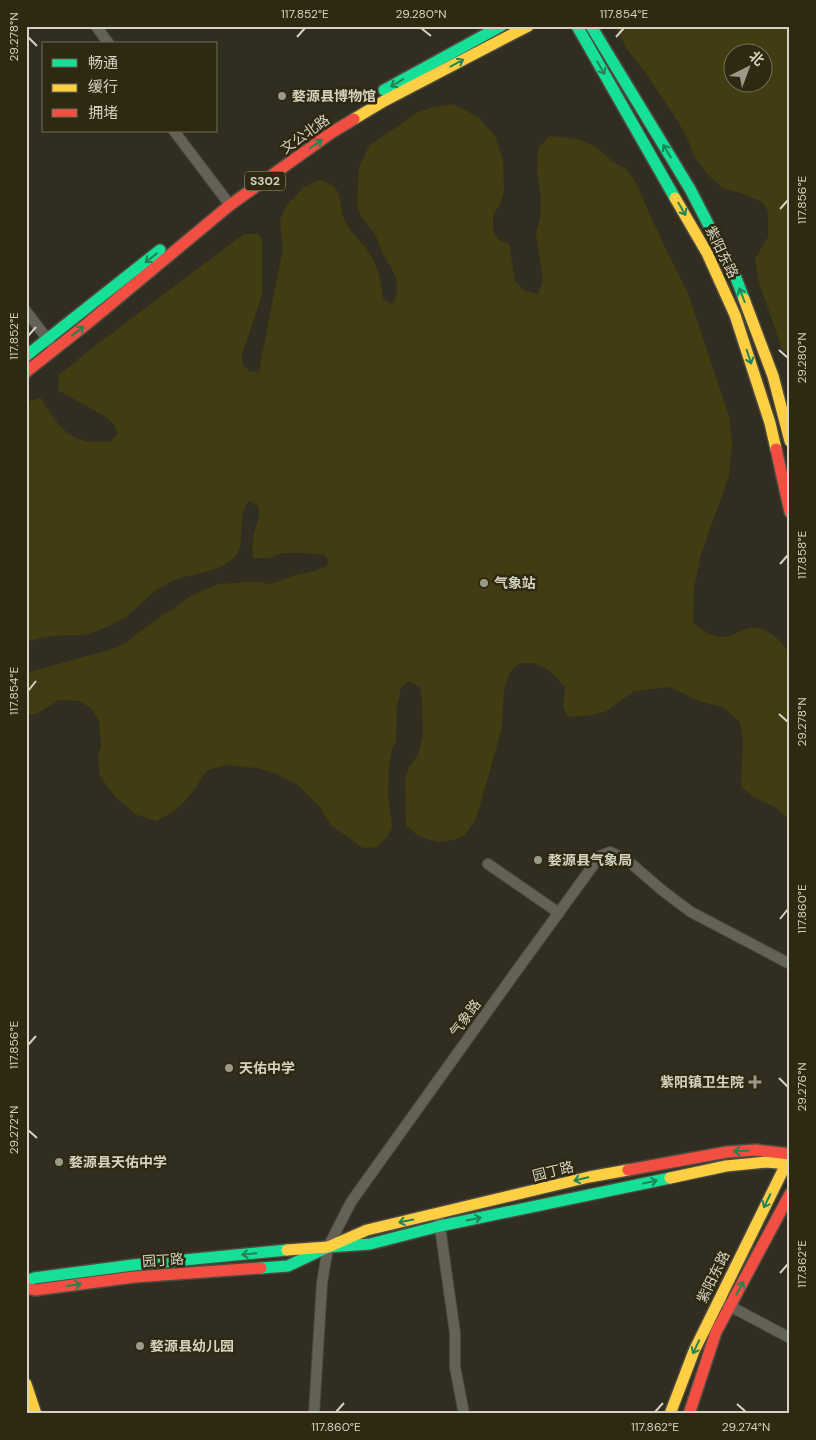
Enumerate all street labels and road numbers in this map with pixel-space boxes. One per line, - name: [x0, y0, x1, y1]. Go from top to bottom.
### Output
- street label: 文公北路: [277, 111, 333, 157]
- road number: S302: [245, 172, 285, 190]
- street label: 紫阳东路: [702, 223, 742, 281]
- street label: 气象路: [445, 996, 485, 1040]
- street label: 园丁路: [530, 1157, 576, 1185]
- street label: 紫阳东路: [693, 1248, 733, 1306]
- street label: 园丁路: [141, 1250, 185, 1270]

